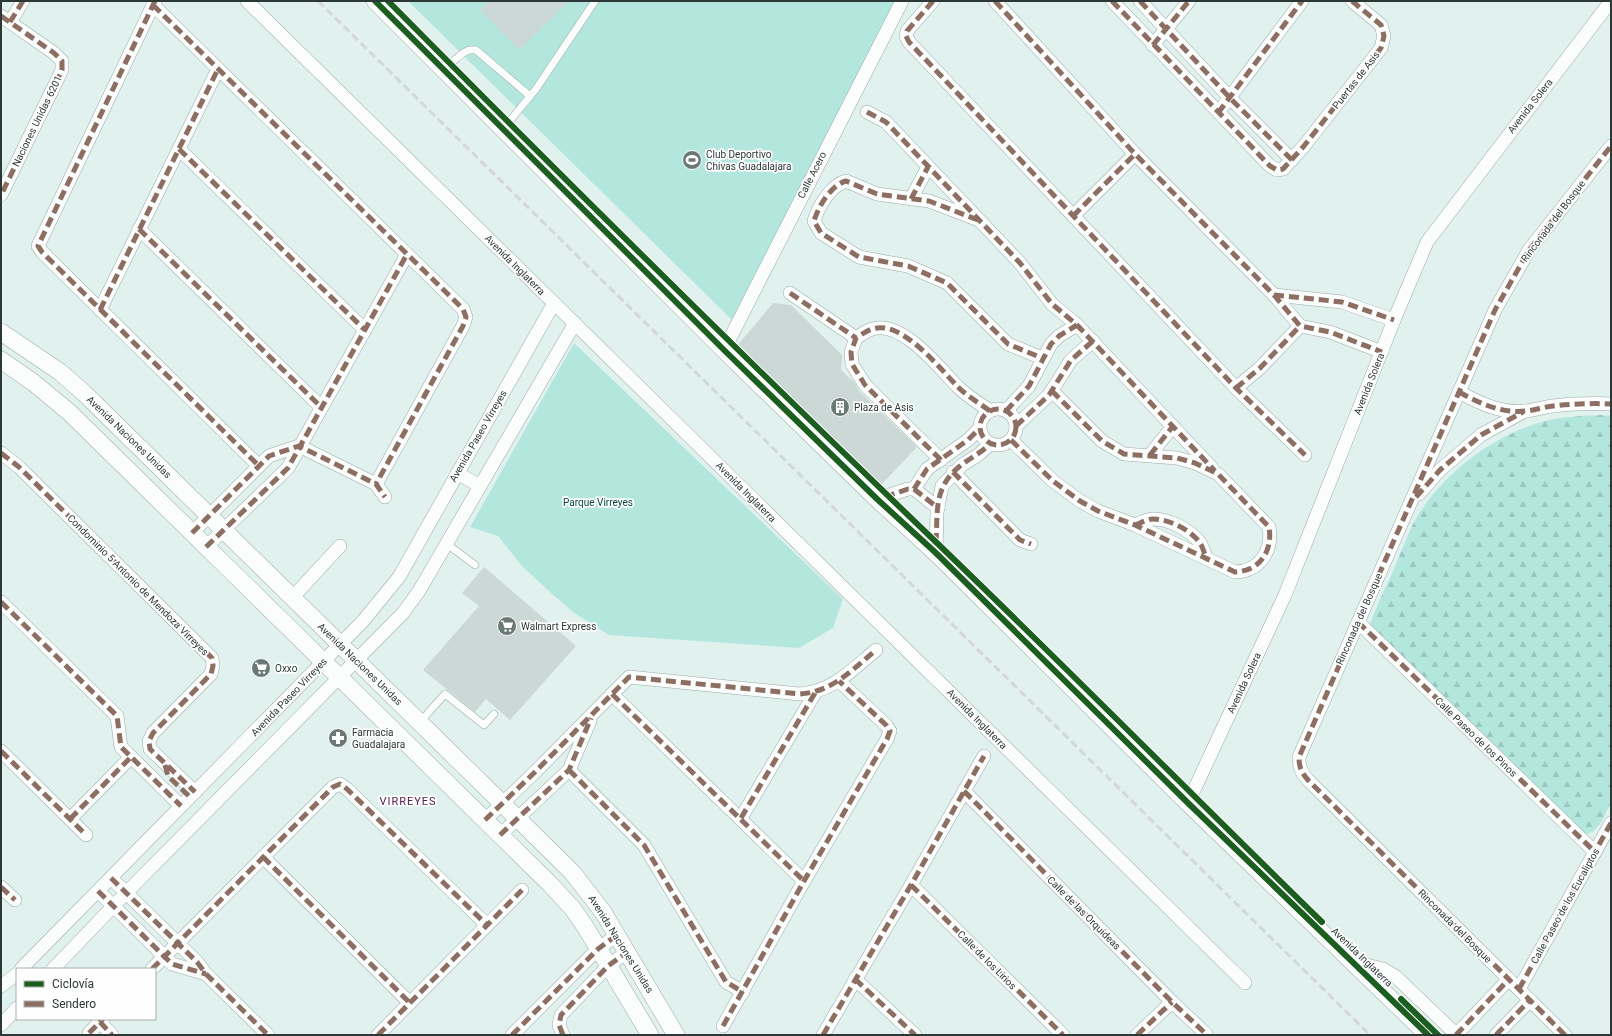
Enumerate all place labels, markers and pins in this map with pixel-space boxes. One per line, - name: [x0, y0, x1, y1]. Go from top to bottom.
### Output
- sports icon: Club Deportivo Chivas Guadalajara: [681, 149, 703, 171]
- place label: Club Deportivo Chivas Guadalajara: [706, 149, 791, 172]
- building icon: Plaza de Asis: [829, 396, 851, 418]
- place label: Plaza de Asis: [854, 402, 914, 413]
- supermarket icon: Walmart Express: [496, 615, 518, 637]
- place label: Walmart Express: [521, 621, 596, 632]
- supermarket icon: Oxxo: [250, 657, 272, 679]
- place label: Oxxo: [275, 663, 298, 674]
- pharmacy icon: Farmacia Guadalajara: [327, 727, 349, 749]
- place label: Farmacia Guadalajara: [352, 727, 405, 750]

